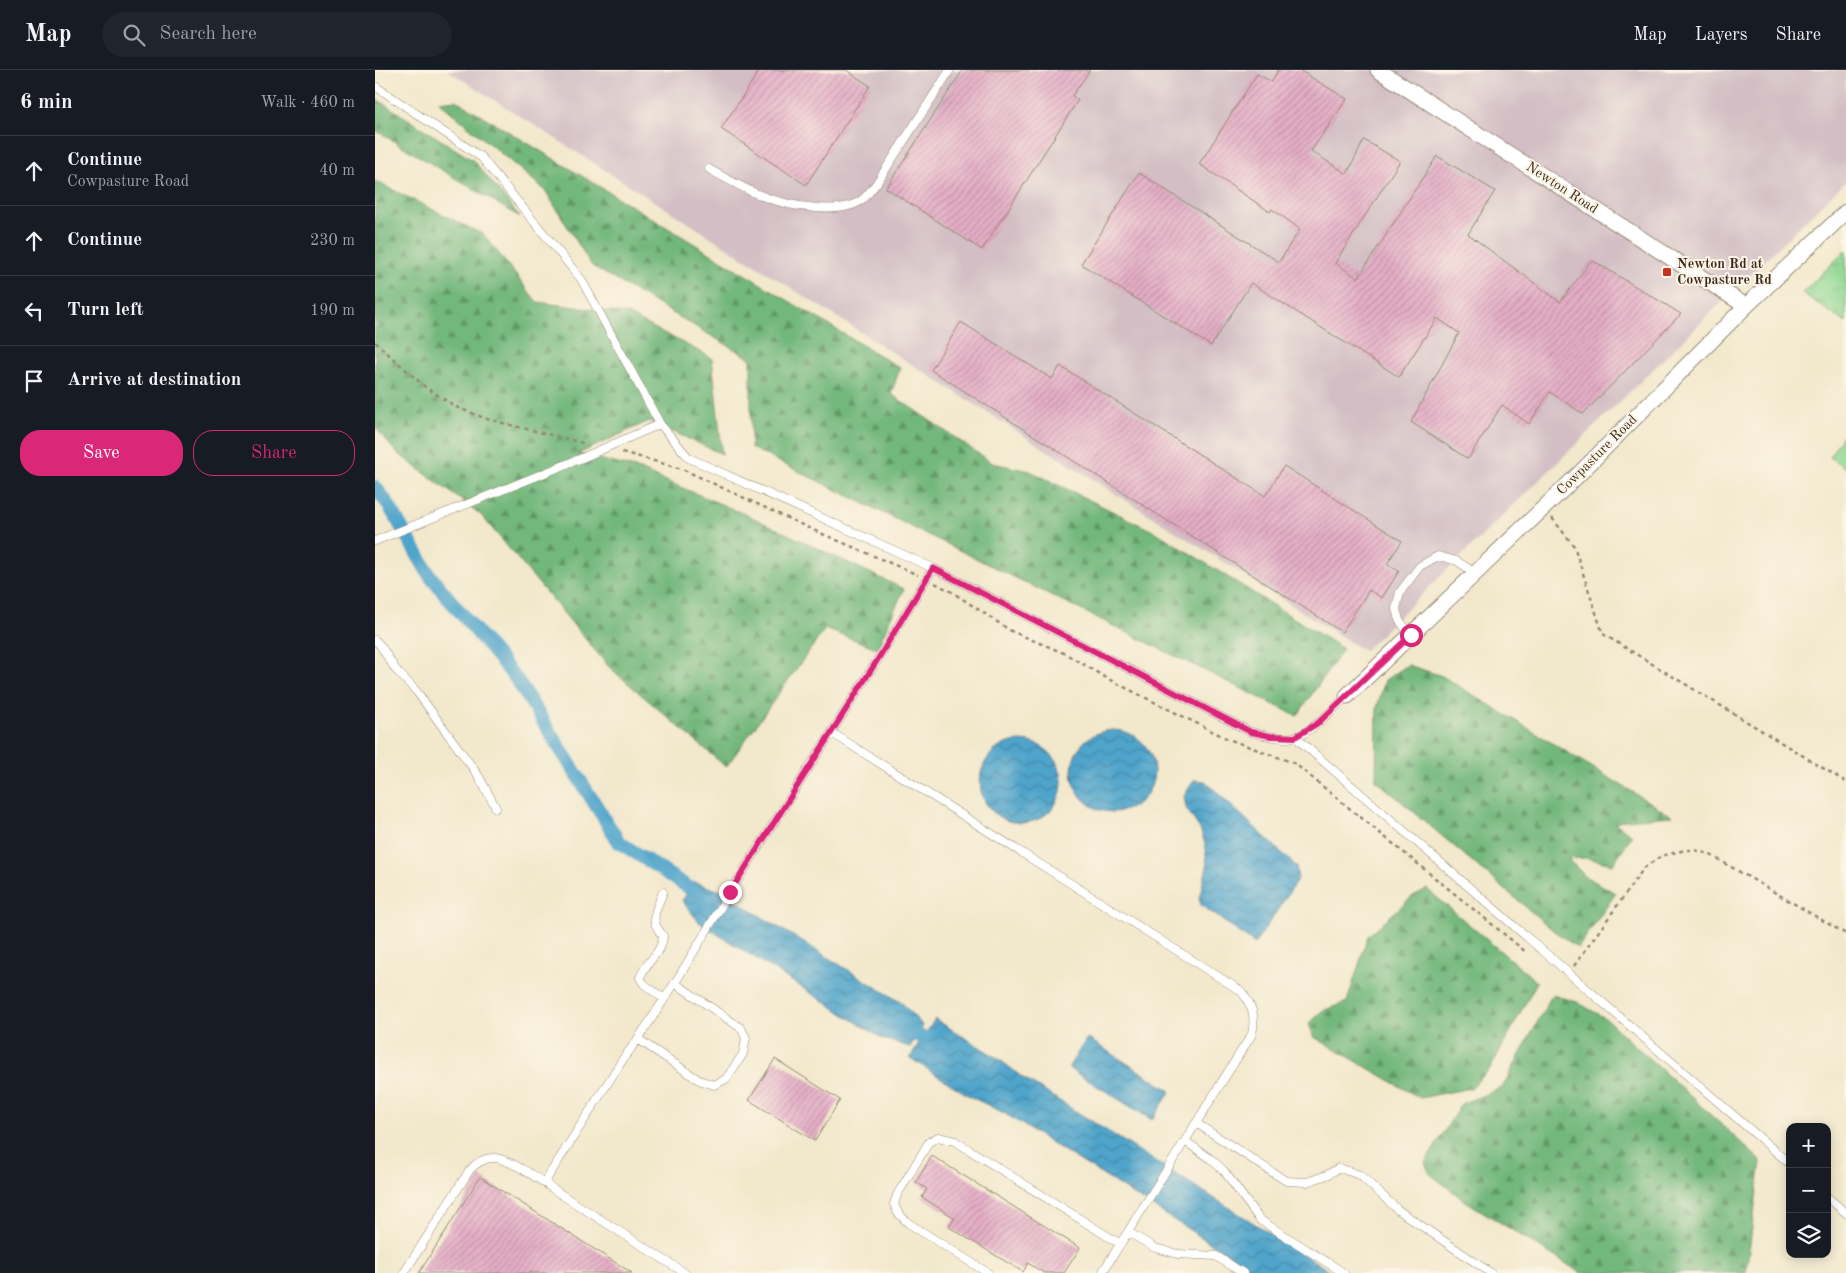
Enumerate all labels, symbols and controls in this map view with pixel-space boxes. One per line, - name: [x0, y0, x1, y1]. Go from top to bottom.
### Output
- search box: [102, 12, 452, 57]
- icon: search: [120, 21, 148, 49]
- text: Map: [25, 23, 72, 47]
- text: Search here: [160, 25, 257, 44]
- text: Map: [1633, 26, 1667, 44]
- text: Layers: [1695, 26, 1747, 44]
- text: Share: [1775, 26, 1821, 44]
- text: 6 min: [20, 92, 73, 113]
- text: Walk · 460 m: [260, 95, 355, 111]
- text: Continue: [67, 151, 142, 170]
- icon: ahead: [20, 157, 48, 185]
- street label: Newton Road: [1524, 160, 1600, 216]
- text: 40 m: [319, 163, 355, 179]
- text: Cowpasture Road: [67, 174, 189, 190]
- icon: ahead: [20, 227, 48, 255]
- text: Continue: [67, 231, 142, 250]
- text: 230 m: [310, 233, 355, 249]
- place label: Newton Rd at Cowpasture Rd: [1677, 257, 1772, 287]
- marker: Newton Rd at Cowpasture Rd: [1661, 266, 1673, 278]
- icon: left: [20, 297, 48, 325]
- text: Turn left: [67, 301, 144, 320]
- text: 190 m: [310, 303, 355, 319]
- icon: arrive: [20, 367, 48, 395]
- text: Arrive at destination: [67, 371, 241, 390]
- street label: Cowpasture Road: [1554, 412, 1640, 498]
- button: Save: [20, 430, 183, 476]
- button: Share: [193, 430, 355, 476]
- route start: [1400, 624, 1423, 647]
- route end: [719, 881, 742, 904]
- map controls: [1786, 1123, 1831, 1258]
- button: +: [1786, 1123, 1831, 1168]
- button: −: [1786, 1168, 1831, 1213]
- button: layers: [1786, 1213, 1831, 1258]

